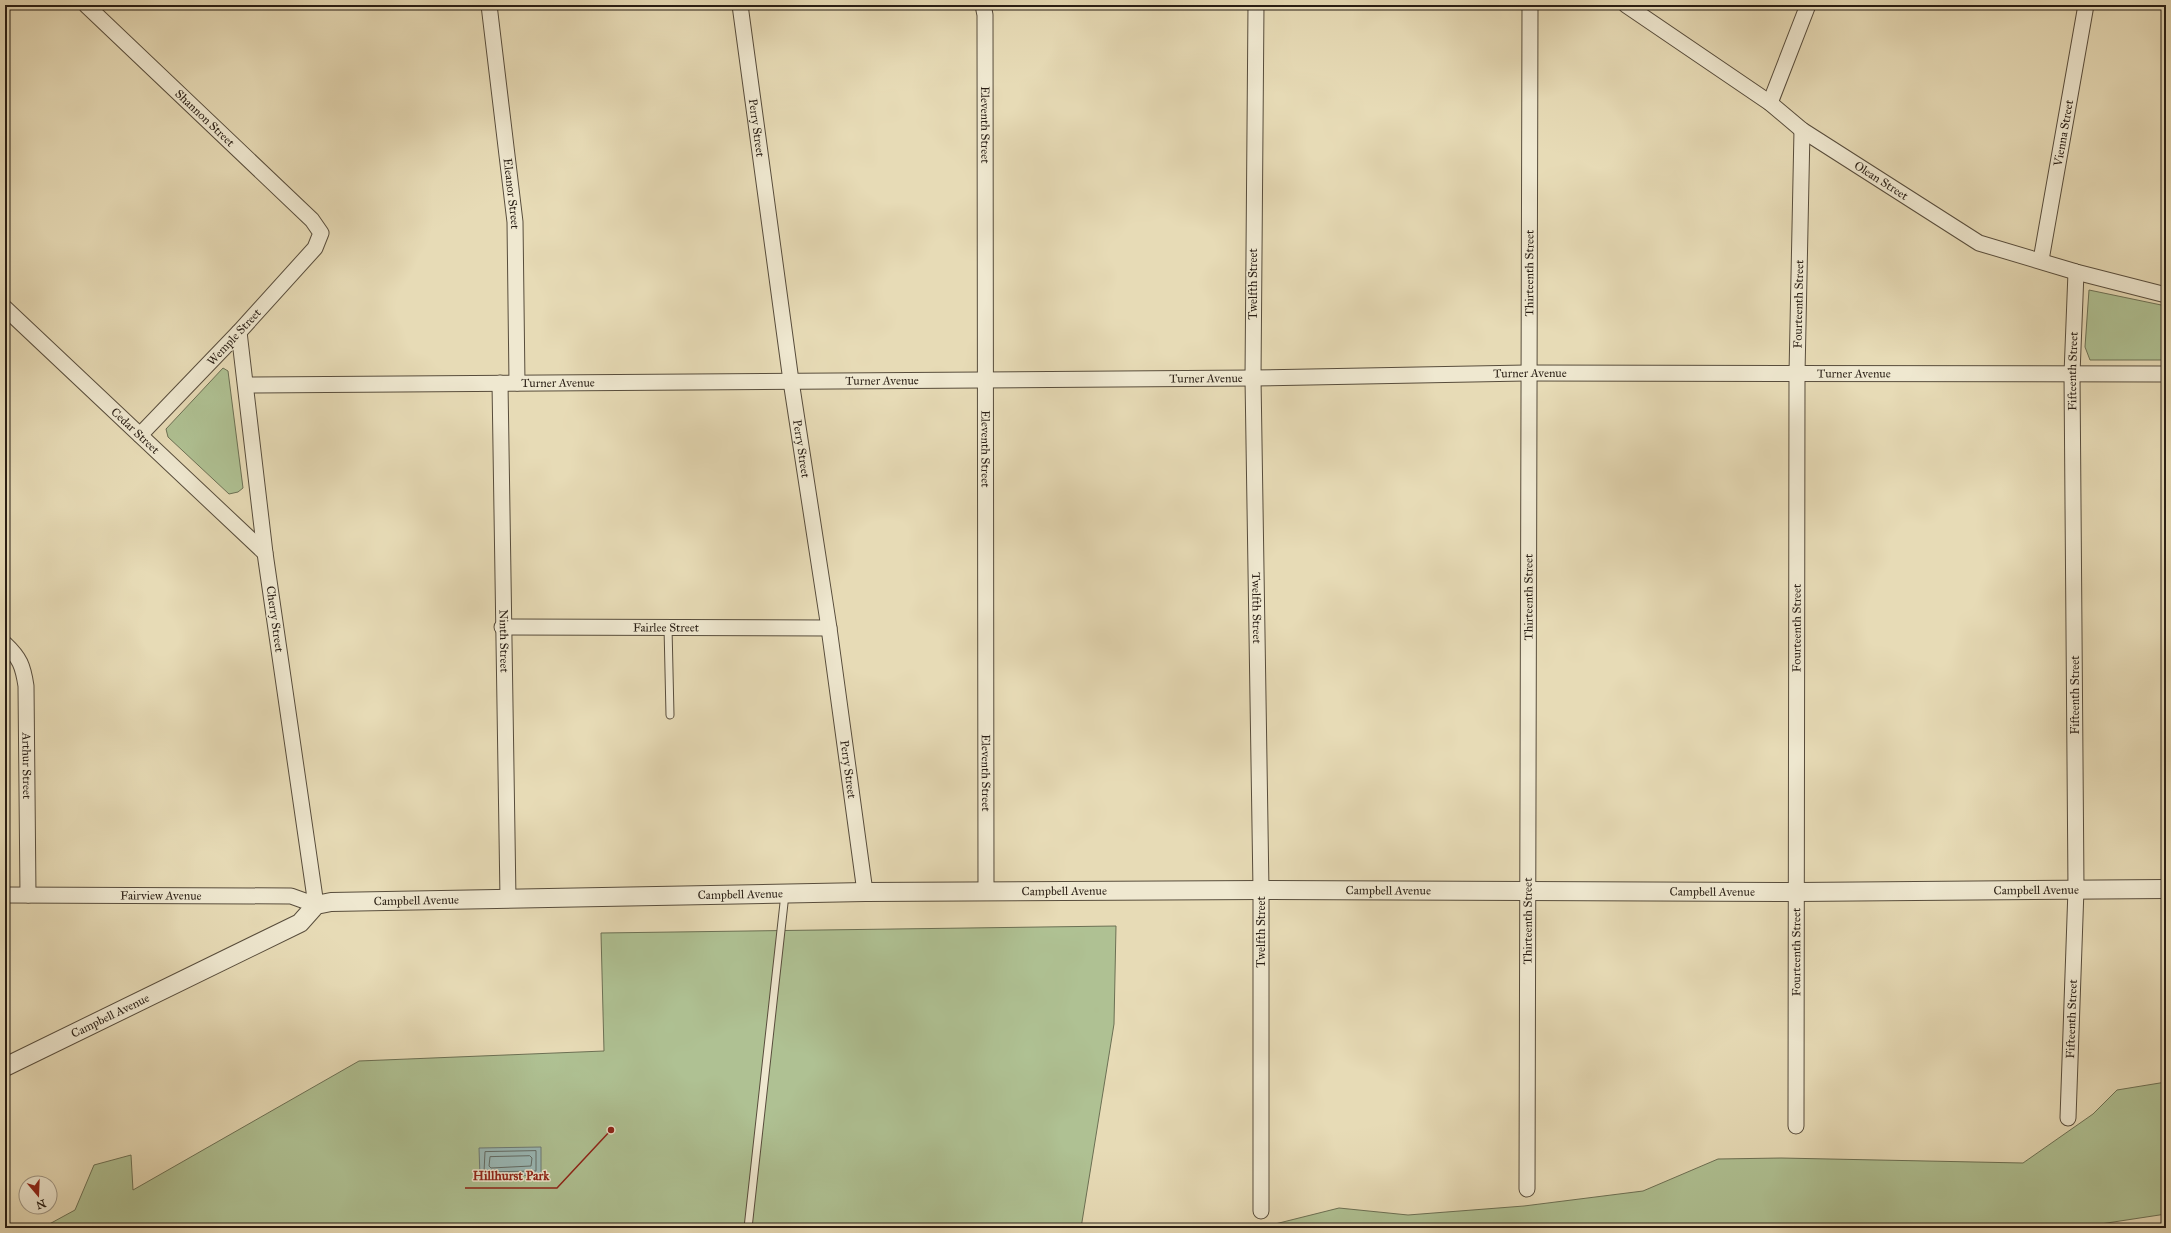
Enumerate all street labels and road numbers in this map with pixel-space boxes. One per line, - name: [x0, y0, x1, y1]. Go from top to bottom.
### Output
- street label: Eleventh Street: [978, 86, 992, 164]
- street label: Shannon Street: [172, 87, 238, 150]
- street label: Perry Street: [746, 98, 768, 159]
- street label: Vienna Street: [2051, 98, 2076, 168]
- street label: Eleanor Street: [500, 157, 522, 230]
- street label: Olean Street: [1852, 158, 1911, 203]
- street label: Thirteenth Street: [1522, 229, 1536, 316]
- street label: Twelfth Street: [1246, 248, 1260, 320]
- street label: Fourteenth Street: [1791, 259, 1806, 349]
- street label: Wemple Street: [204, 305, 264, 368]
- street label: Fifteenth Street: [2065, 331, 2081, 411]
- street label: Turner Avenue: [1493, 366, 1567, 381]
- street label: Turner Avenue: [1817, 366, 1891, 381]
- street label: Turner Avenue: [1169, 371, 1243, 386]
- street label: Turner Avenue: [845, 373, 919, 388]
- street label: Turner Avenue: [521, 376, 595, 390]
- street label: Cedar Street: [108, 405, 163, 457]
- street label: Eleventh Street: [978, 410, 993, 488]
- street label: Perry Street: [790, 419, 813, 480]
- street label: Thirteenth Street: [1521, 553, 1536, 640]
- street label: Twelfth Street: [1249, 572, 1264, 645]
- street label: Fourteenth Street: [1790, 583, 1804, 672]
- street label: Cherry Street: [263, 585, 287, 654]
- street label: Ninth Street: [497, 609, 512, 673]
- street label: Fairlee Street: [633, 620, 700, 635]
- street label: Fifteenth Street: [2068, 655, 2082, 735]
- street label: Arthur Street: [19, 731, 34, 800]
- street label: Eleventh Street: [979, 734, 993, 812]
- street label: Perry Street: [837, 739, 859, 800]
- street label: Thirteenth Street: [1521, 877, 1535, 964]
- street label: Campbell Avenue: [1346, 883, 1431, 898]
- street label: Campbell Avenue: [1993, 883, 2079, 897]
- street label: Campbell Avenue: [1022, 884, 1107, 898]
- street label: Campbell Avenue: [1670, 885, 1755, 899]
- street label: Campbell Avenue: [697, 887, 783, 902]
- street label: Fairview Avenue: [120, 888, 202, 903]
- street label: Campbell Avenue: [374, 893, 459, 908]
- street label: Twelfth Street: [1254, 896, 1268, 968]
- street label: Fourteenth Street: [1789, 907, 1803, 996]
- street label: Fifteenth Street: [2063, 978, 2080, 1059]
- street label: Campbell Avenue: [69, 991, 152, 1041]

